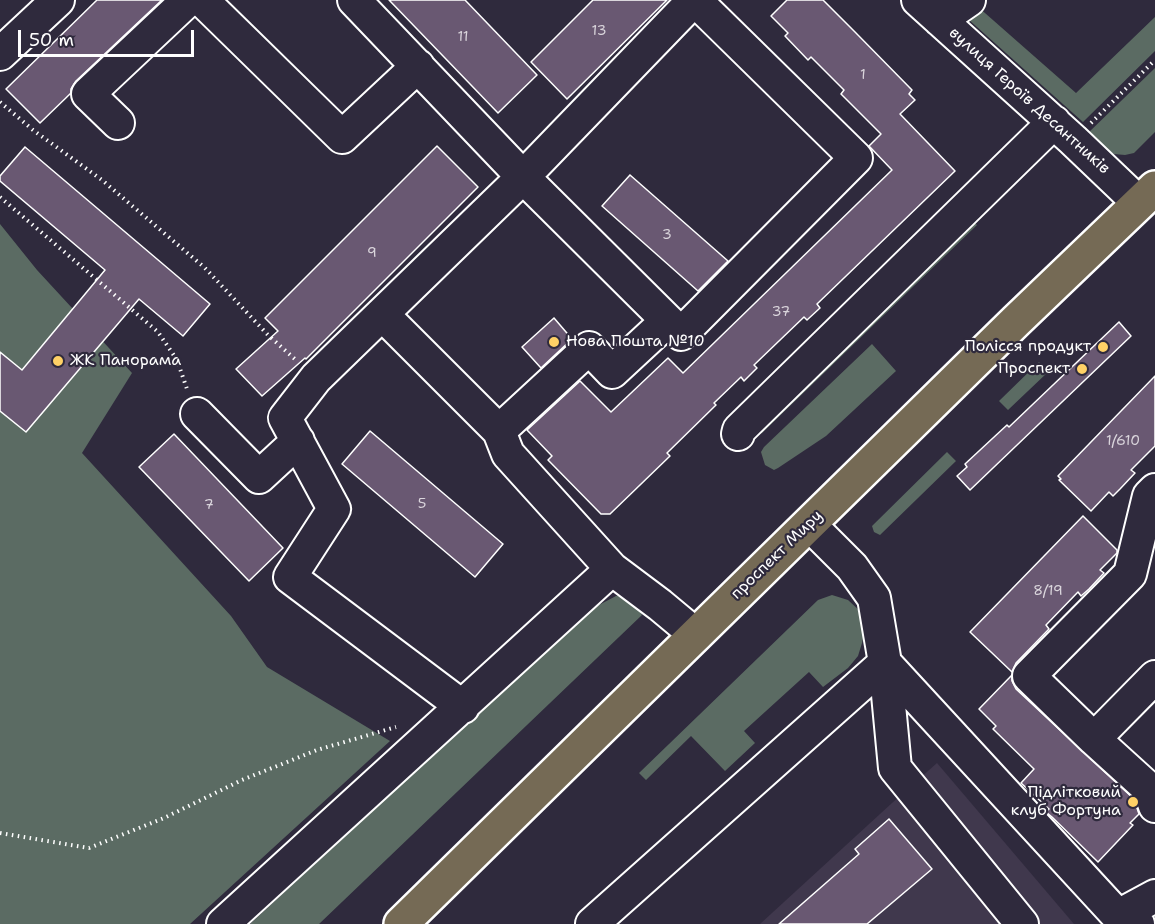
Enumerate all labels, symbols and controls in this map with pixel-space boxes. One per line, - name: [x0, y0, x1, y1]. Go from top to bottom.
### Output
- scale bar: [21, 18, 196, 56]
- house number: 13: [592, 23, 606, 39]
- street label: вулиця Героїв Десантників: [945, 24, 1113, 178]
- text: 50 m: [29, 28, 74, 52]
- house number: 11: [457, 29, 469, 45]
- house number: 1: [860, 67, 866, 83]
- house number: 3: [662, 227, 672, 243]
- house number: 9: [367, 245, 377, 261]
- house number: 37: [772, 304, 790, 320]
- place label: Нова Пошта №10: [566, 332, 705, 352]
- marker: Нова Пошта №10: [547, 335, 561, 349]
- place label: Полісся продукт: [965, 337, 1091, 357]
- marker: Полісся продукт: [1096, 340, 1110, 354]
- place label: ЖК Панорама: [70, 351, 181, 371]
- marker: ЖК Панорама: [51, 354, 65, 368]
- place label: Проспект: [998, 359, 1070, 379]
- marker: Проспект: [1075, 362, 1089, 376]
- house number: 1/610: [1106, 433, 1140, 449]
- house number: 5: [418, 496, 426, 512]
- house number: 7: [204, 497, 214, 513]
- street label: проспект Миру: [727, 506, 827, 604]
- house number: 8/19: [1033, 583, 1063, 599]
- place label: Підлітковий клуб Фортуна: [1011, 783, 1121, 821]
- marker: Підлітковий клуб Фортуна: [1126, 795, 1140, 809]

